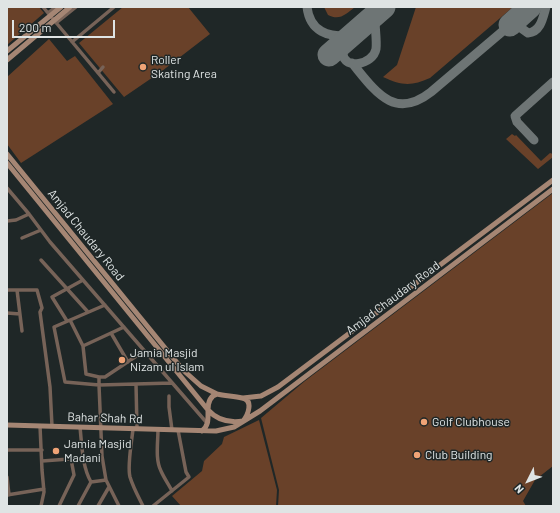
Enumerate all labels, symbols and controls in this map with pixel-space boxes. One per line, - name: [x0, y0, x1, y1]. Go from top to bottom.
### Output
- scale bar: [14, 12, 117, 38]
- text: 200 m: [19, 20, 51, 34]
- place label: Roller Skating Area: [151, 53, 217, 81]
- marker: Roller Skating Area: [138, 62, 148, 72]
- street label: Amjad Chaudary Road: [45, 186, 127, 284]
- street label: Amjad Chaudary Road: [343, 258, 443, 338]
- place label: Jamia Masjid Nizam ul Islam: [130, 346, 204, 374]
- marker: Jamia Masjid Nizam ul Islam: [117, 355, 127, 365]
- street label: Bahar Shah Rd: [67, 409, 143, 427]
- place label: Golf Clubhouse: [432, 415, 510, 429]
- marker: Golf Clubhouse: [419, 417, 429, 427]
- place label: Jamia Masjid Madani: [64, 437, 132, 465]
- marker: Jamia Masjid Madani: [51, 446, 61, 456]
- place label: Club Building: [425, 448, 493, 462]
- marker: Club Building: [412, 450, 422, 460]
- north arrow: [508, 461, 548, 501]
- text: N: [511, 482, 526, 496]

